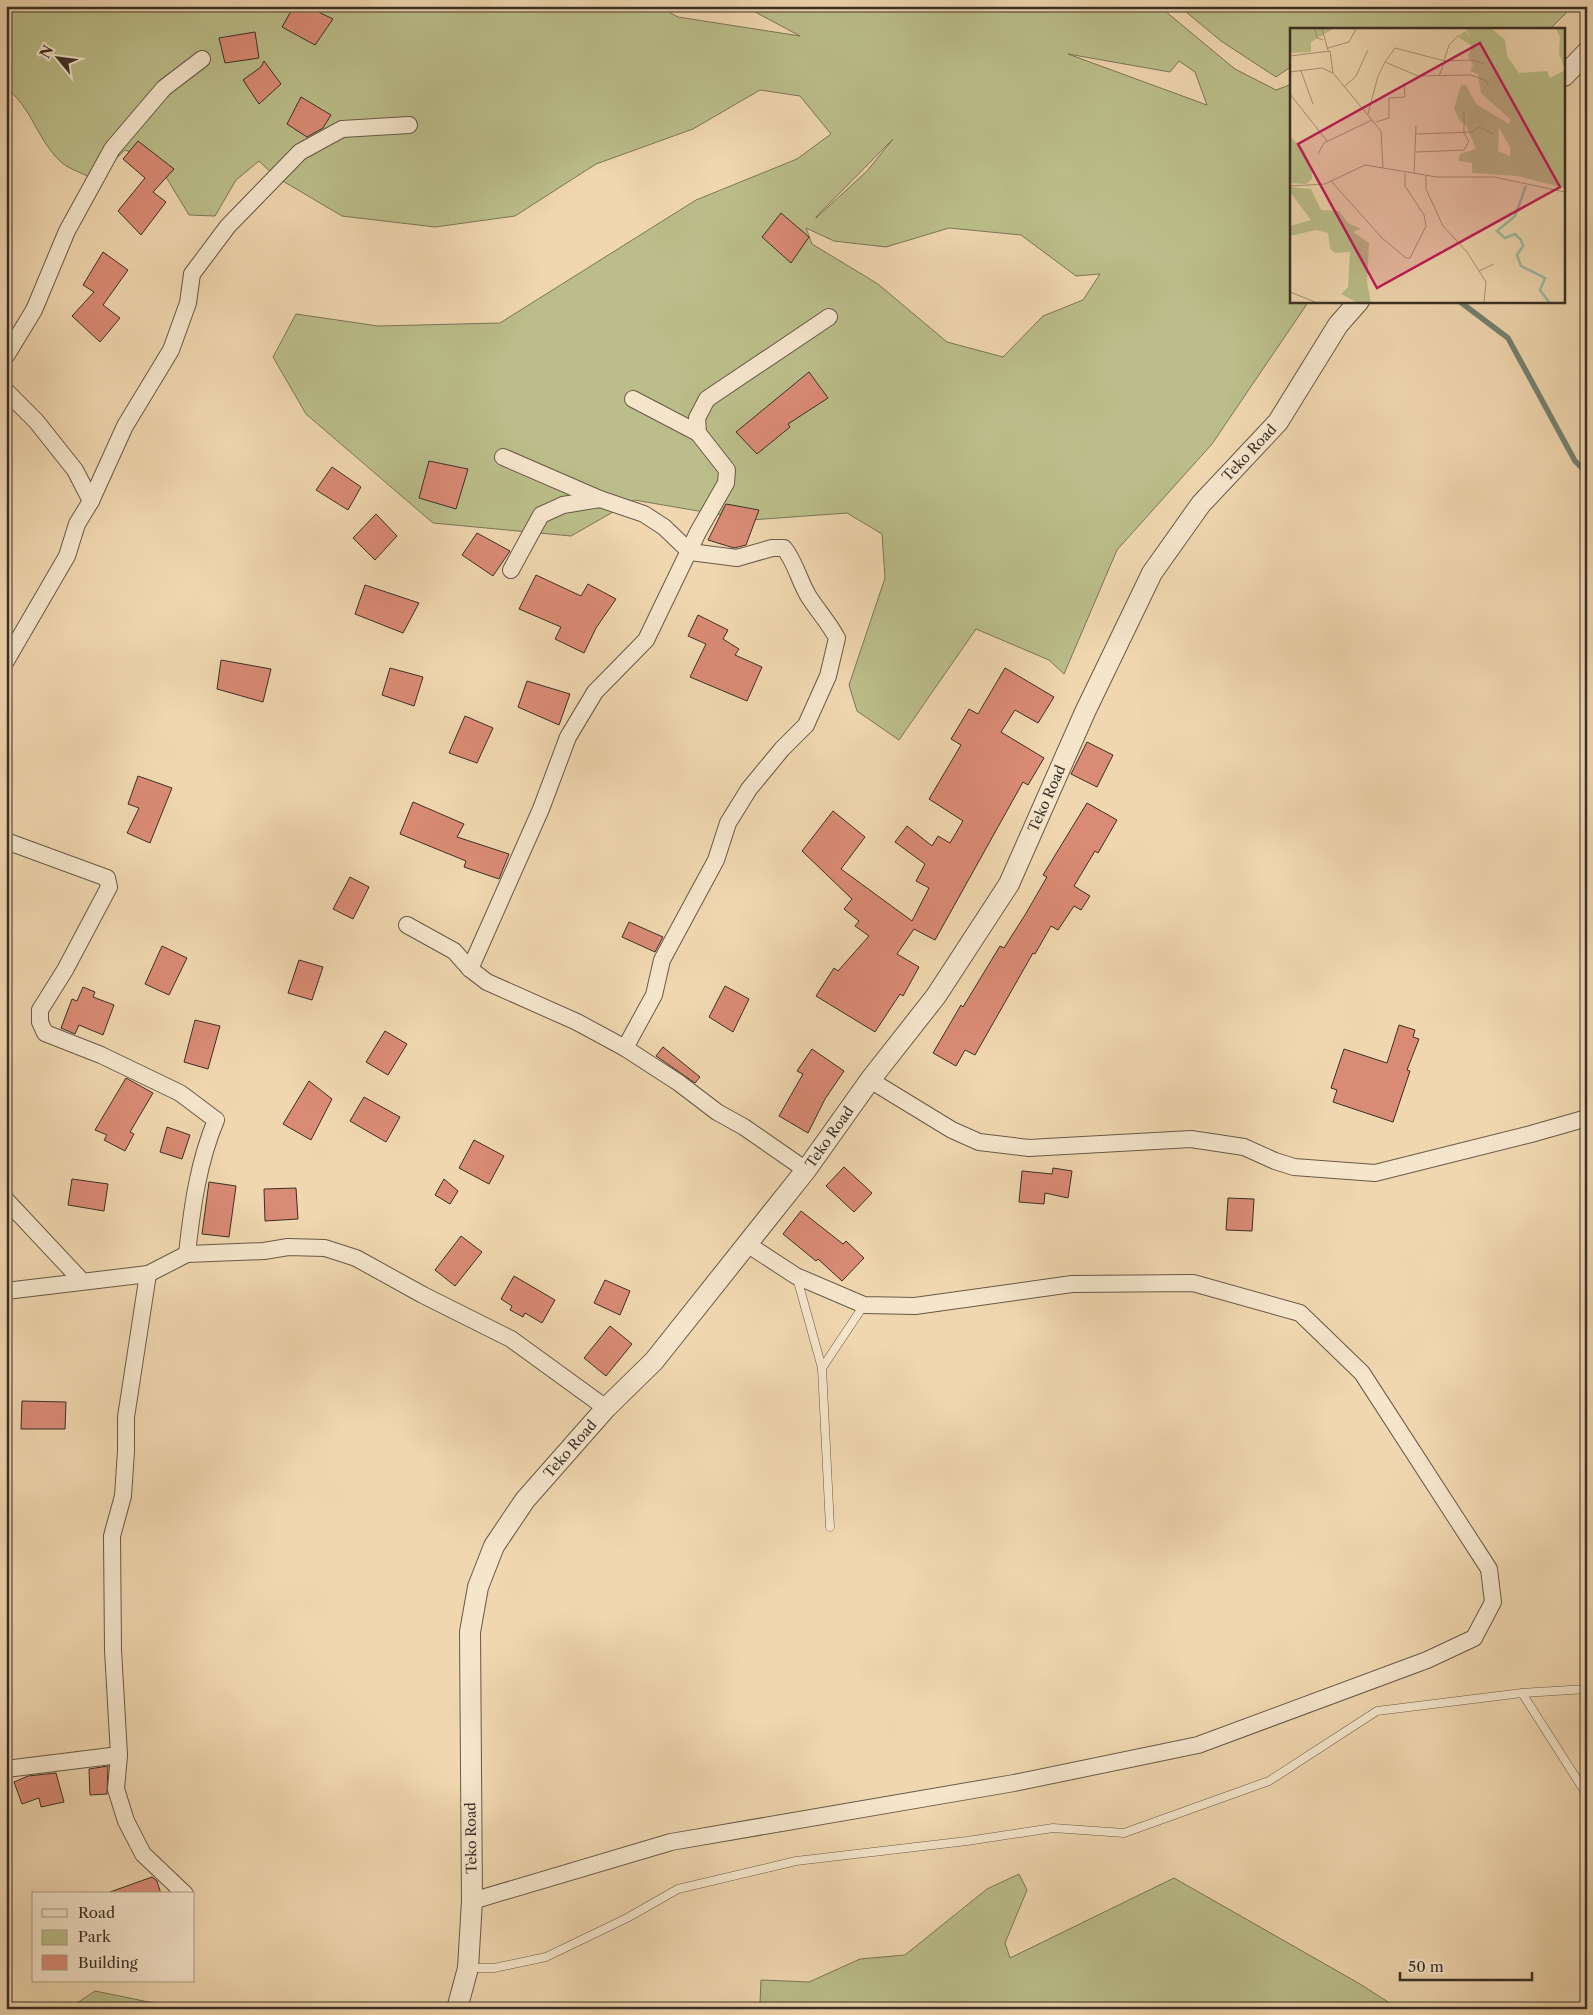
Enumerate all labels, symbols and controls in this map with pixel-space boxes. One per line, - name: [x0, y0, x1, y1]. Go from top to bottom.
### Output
- inset map: [1290, 28, 1566, 302]
- north arrow: [32, 32, 82, 82]
- text: N: [36, 42, 57, 61]
- street label: Teko Road: [1218, 420, 1281, 485]
- street label: Teko Road: [1024, 762, 1070, 835]
- street label: Teko Road: [801, 1102, 858, 1171]
- street label: Teko Road: [540, 1416, 601, 1482]
- street label: Teko Road: [461, 1802, 481, 1874]
- legend: [32, 1892, 195, 1982]
- text: Road: [78, 1903, 115, 1922]
- text: Park: [78, 1927, 112, 1946]
- scale bar: [1400, 1950, 1533, 1982]
- text: Building: [78, 1953, 138, 1972]
- text: 50 m: [1408, 1957, 1444, 1976]

